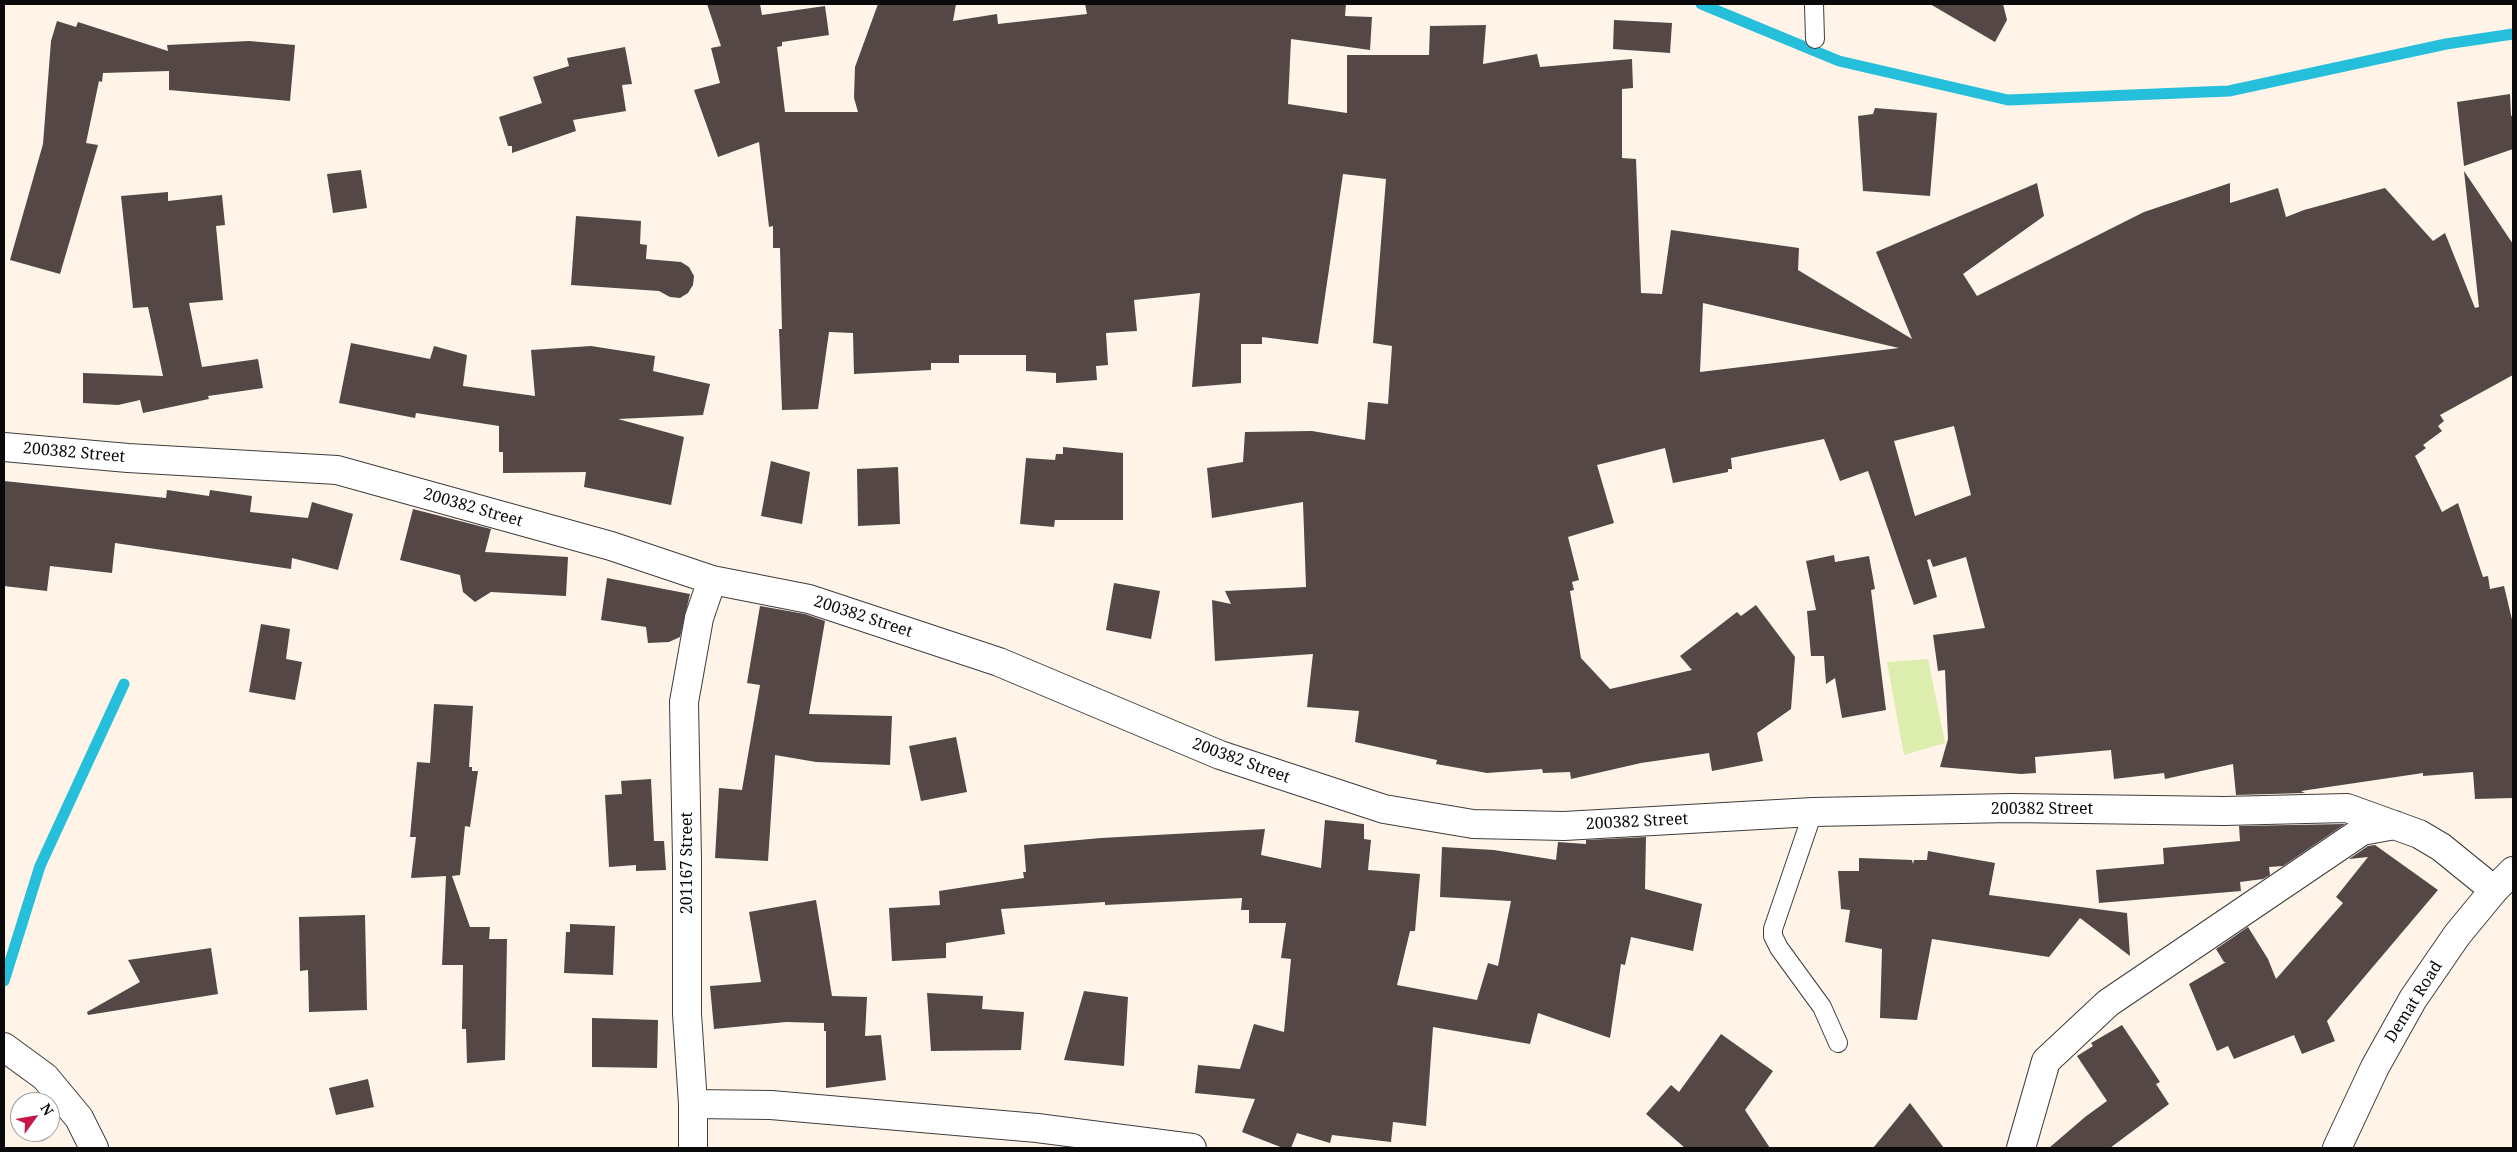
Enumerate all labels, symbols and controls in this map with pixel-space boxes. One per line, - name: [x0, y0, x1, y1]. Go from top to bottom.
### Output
- street label: 200382 Street: [22, 439, 126, 467]
- street label: 200382 Street: [421, 485, 525, 531]
- street label: 200382 Street: [811, 592, 915, 642]
- street label: 200382 Street: [1190, 734, 1292, 788]
- street label: 200382 Street: [1991, 799, 2093, 819]
- street label: 200382 Street: [1585, 810, 1689, 834]
- street label: 201167 Street: [677, 812, 697, 914]
- street label: Demat Road: [2381, 958, 2447, 1046]
- north arrow: [10, 1092, 60, 1142]
- text: N: [36, 1100, 58, 1119]

